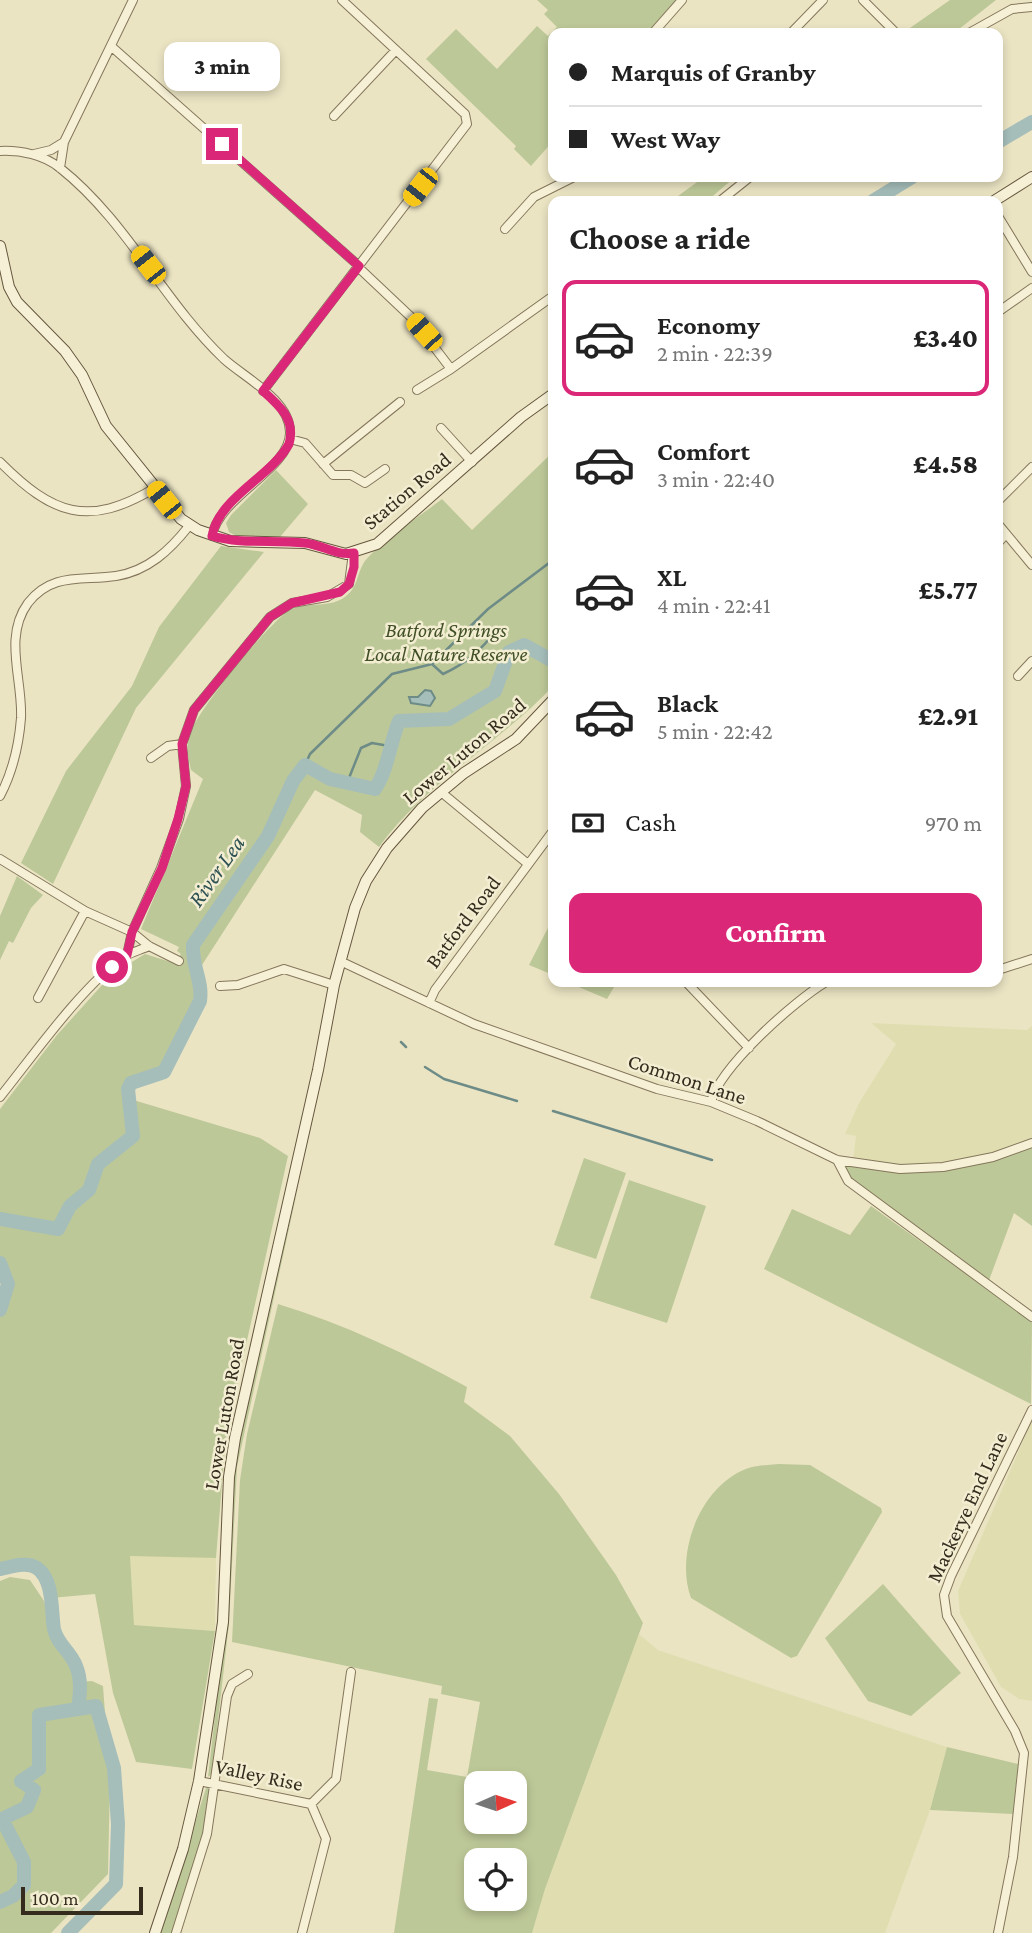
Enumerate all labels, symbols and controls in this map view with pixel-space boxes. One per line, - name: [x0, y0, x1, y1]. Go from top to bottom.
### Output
- callout: 3 min: [164, 43, 280, 92]
- text: 3 min: [194, 53, 250, 79]
- text: Marquis of Granby: [611, 58, 816, 87]
- text: West Way: [611, 125, 720, 154]
- route end: [206, 128, 238, 160]
- car: [399, 164, 442, 210]
- text: Choose a ride: [569, 220, 750, 256]
- car: [127, 242, 170, 288]
- icon: car: [573, 307, 636, 370]
- car: [403, 309, 446, 355]
- text: Economy: [657, 311, 760, 340]
- text: £3.40: [913, 324, 978, 353]
- text: 2 min · 22:39: [657, 340, 773, 366]
- icon: car: [573, 433, 636, 496]
- text: Comfort: [657, 437, 750, 466]
- street label: Station Road: [358, 447, 456, 535]
- text: £4.58: [913, 450, 978, 479]
- text: 3 min · 22:40: [657, 466, 775, 492]
- car: [143, 477, 186, 523]
- icon: car: [573, 559, 636, 622]
- text: XL: [657, 563, 686, 592]
- text: £5.77: [918, 576, 978, 605]
- text: 4 min · 22:41: [657, 592, 771, 618]
- park label: Batford Springs Local Nature Reserve: [364, 618, 528, 666]
- icon: car: [573, 685, 636, 748]
- text: Black: [657, 689, 718, 718]
- street label: Lower Luton Road: [398, 693, 530, 809]
- text: £2.91: [918, 702, 978, 731]
- text: 5 min · 22:42: [657, 718, 773, 744]
- icon: cash: [569, 804, 607, 842]
- text: Cash: [625, 808, 676, 837]
- text: 970 m: [925, 810, 982, 836]
- water label: River Lea: [182, 830, 250, 911]
- street label: Batford Road: [421, 871, 505, 973]
- button: Confirm: [569, 893, 982, 973]
- route start: [96, 951, 128, 983]
- street label: Common Lane: [625, 1049, 749, 1109]
- street label: Lower Luton Road: [199, 1336, 249, 1492]
- street label: Mackerye End Lane: [922, 1428, 1012, 1586]
- street label: Valley Rise: [213, 1754, 305, 1796]
- north arrow: [464, 1771, 527, 1834]
- map controls: [464, 1771, 527, 1911]
- button: locate: [464, 1848, 527, 1911]
- scale bar: [21, 1884, 144, 1916]
- text: 100 m: [32, 1888, 79, 1909]

